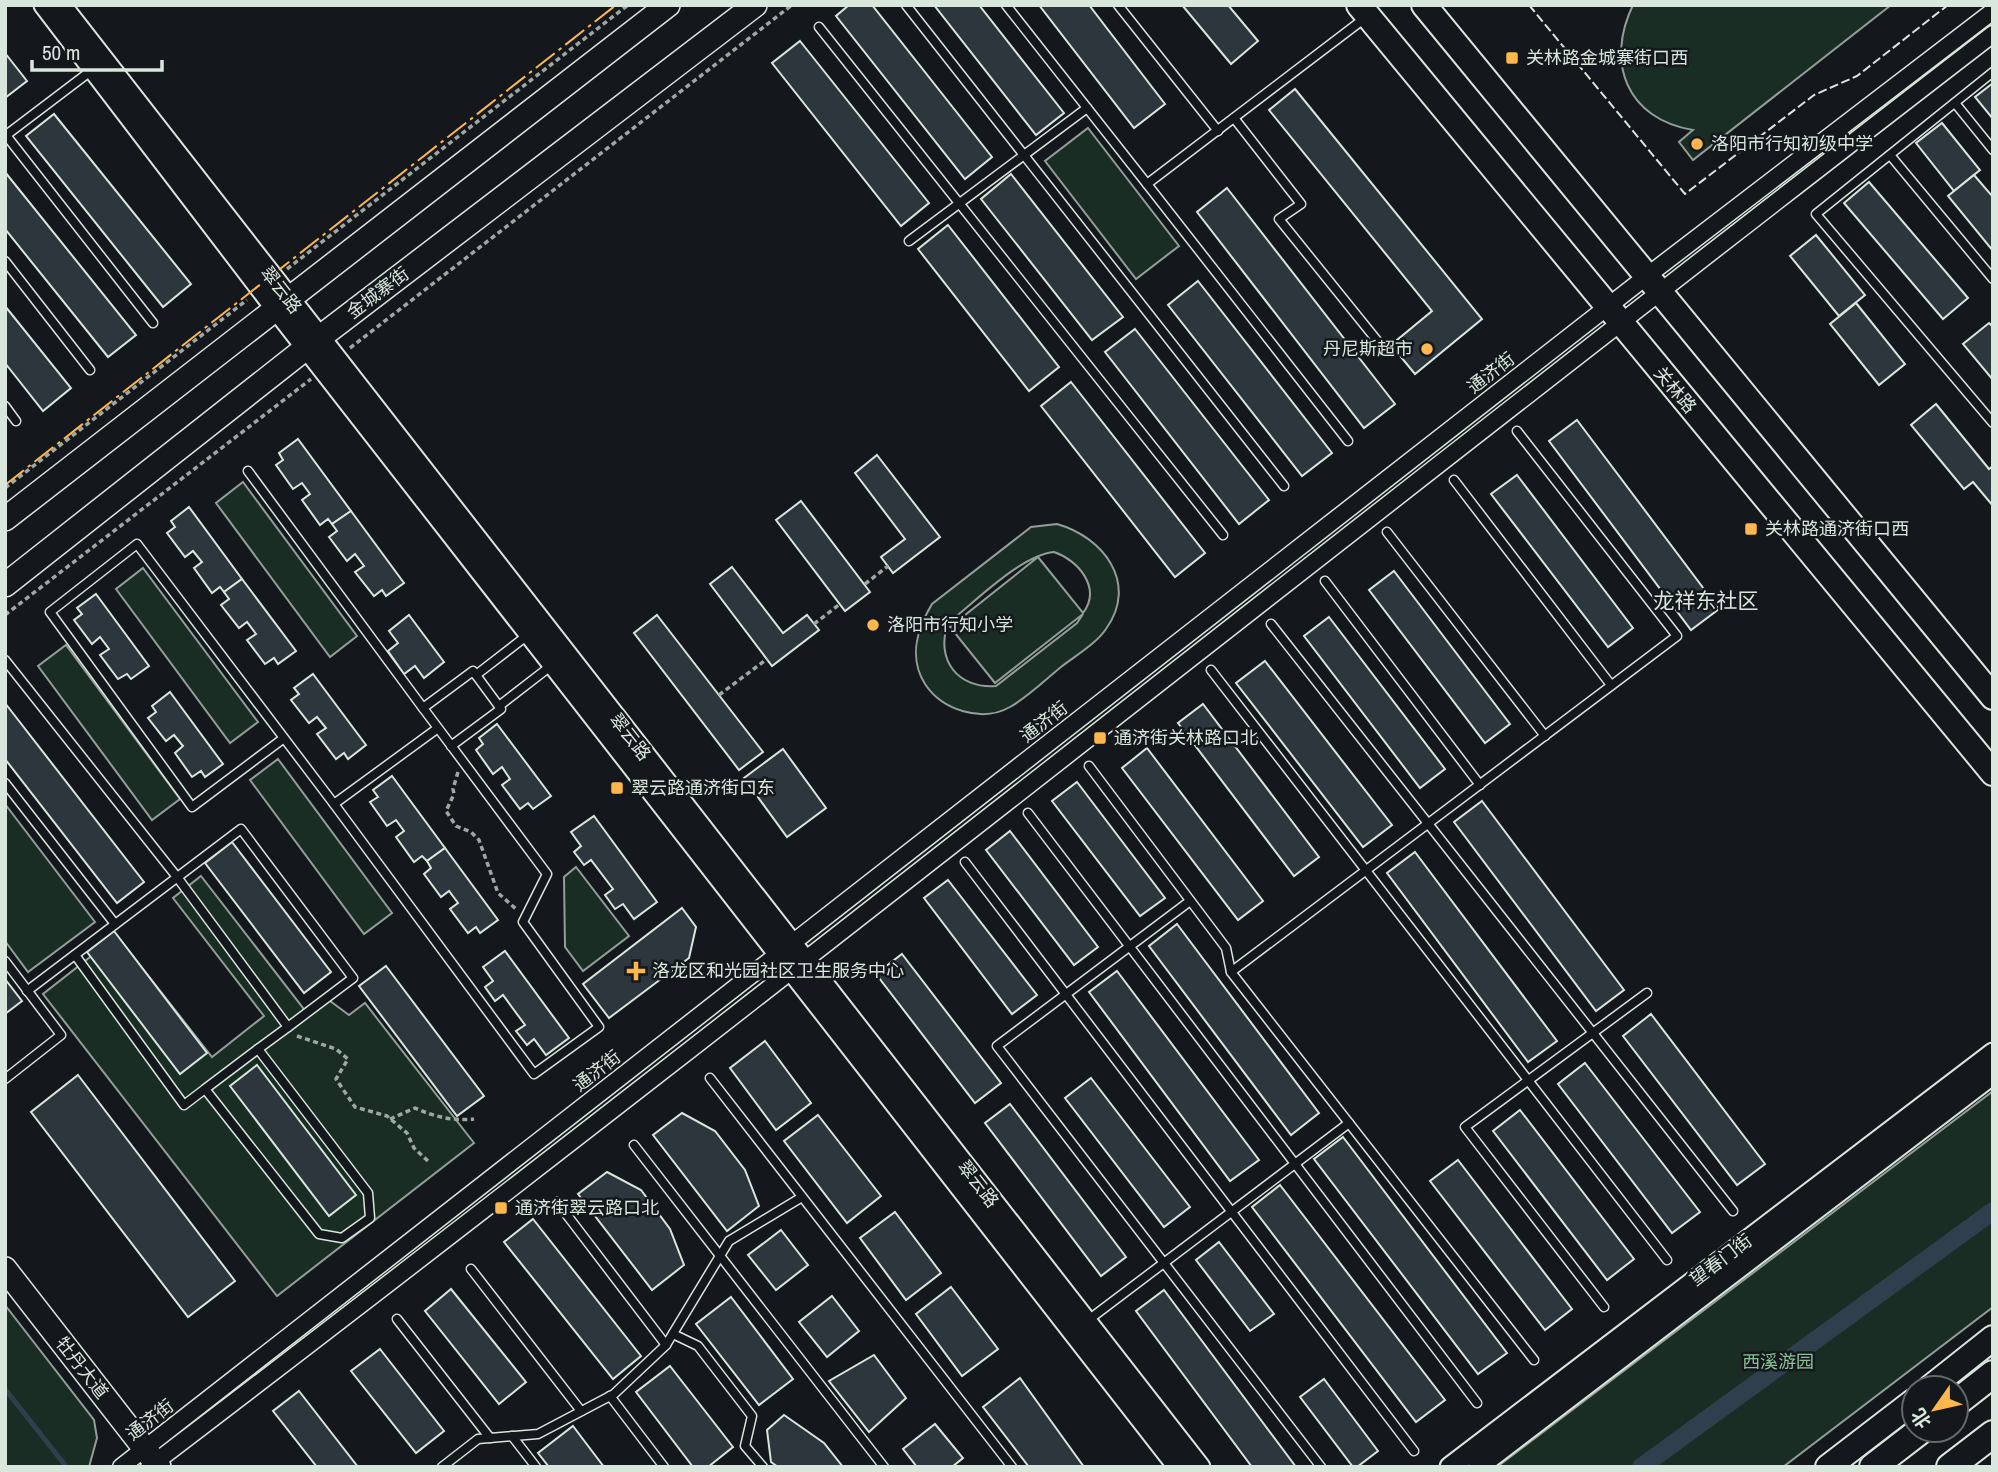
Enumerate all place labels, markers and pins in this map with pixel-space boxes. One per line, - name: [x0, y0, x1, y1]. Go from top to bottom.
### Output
- place label: 关林路金城寨街口西: [1526, 45, 1688, 70]
- marker: 关林路金城寨街口西: [1504, 50, 1520, 66]
- place label: 洛阳市行知初级中学: [1711, 131, 1873, 156]
- marker: 洛阳市行知初级中学: [1689, 136, 1705, 152]
- place label: 丹尼斯超市: [1323, 336, 1413, 361]
- marker: 丹尼斯超市: [1419, 341, 1435, 357]
- place label: 关林路通济街口西: [1765, 516, 1909, 541]
- marker: 关林路通济街口西: [1743, 521, 1759, 537]
- place label: 洛阳市行知小学: [887, 612, 1013, 637]
- marker: 洛阳市行知小学: [865, 617, 881, 633]
- place label: 通济街关林路口北: [1114, 725, 1258, 750]
- marker: 通济街关林路口北: [1092, 730, 1108, 746]
- place label: 翠云路通济街口东: [631, 775, 775, 800]
- marker: 翠云路通济街口东: [609, 780, 625, 796]
- place label: 洛龙区和光园社区卫生服务中心: [652, 958, 904, 983]
- marker: 洛龙区和光园社区卫生服务中心: [626, 961, 646, 981]
- place label: 通济街翠云路口北: [515, 1195, 659, 1220]
- marker: 通济街翠云路口北: [493, 1200, 509, 1216]

